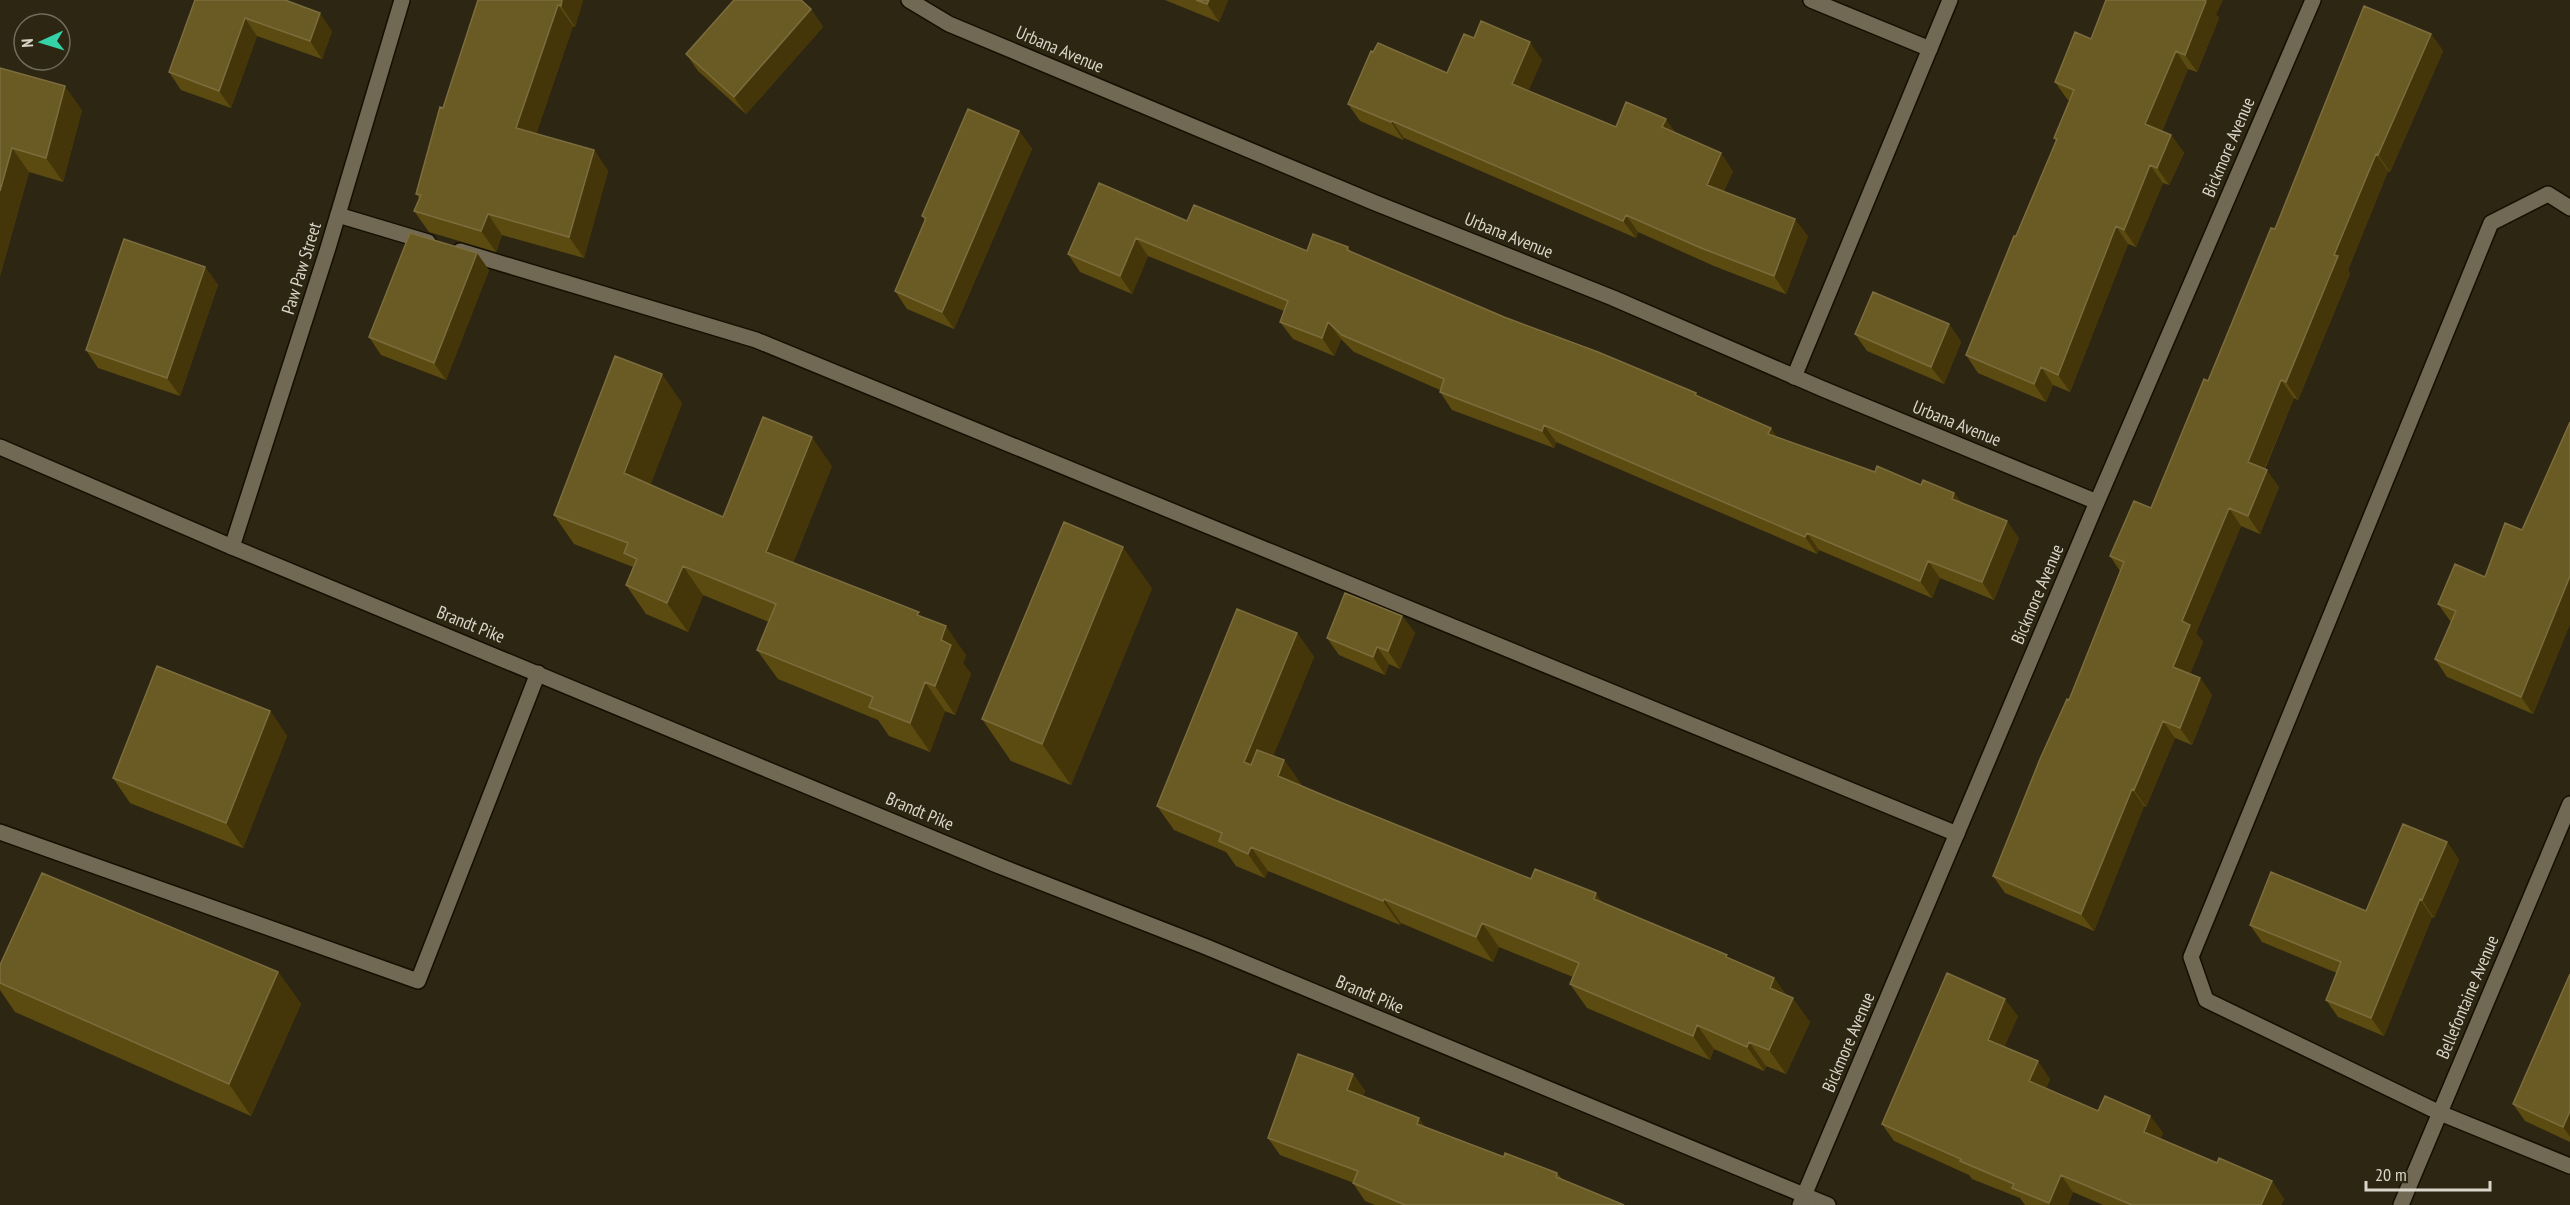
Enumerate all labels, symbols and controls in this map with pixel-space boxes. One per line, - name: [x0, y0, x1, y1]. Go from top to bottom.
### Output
- north arrow: [12, 12, 72, 72]
- street label: Urbana Avenue: [1013, 20, 1107, 78]
- text: N: [17, 38, 37, 48]
- street label: Bickmore Avenue: [2197, 93, 2259, 201]
- street label: Urbana Avenue: [1461, 207, 1557, 263]
- street label: Paw Paw Street: [276, 219, 326, 317]
- street label: Urbana Avenue: [1909, 395, 2005, 451]
- street label: Bickmore Avenue: [2006, 540, 2068, 648]
- street label: Brandt Pike: [434, 600, 508, 648]
- street label: Brandt Pike: [883, 786, 957, 836]
- street label: Bellefontaine Avenue: [2431, 932, 2503, 1062]
- street label: Brandt Pike: [1333, 969, 1407, 1019]
- street label: Bickmore Avenue: [1817, 988, 1879, 1096]
- scale bar: [2366, 1154, 2490, 1192]
- text: 20 m: [2375, 1163, 2407, 1186]

